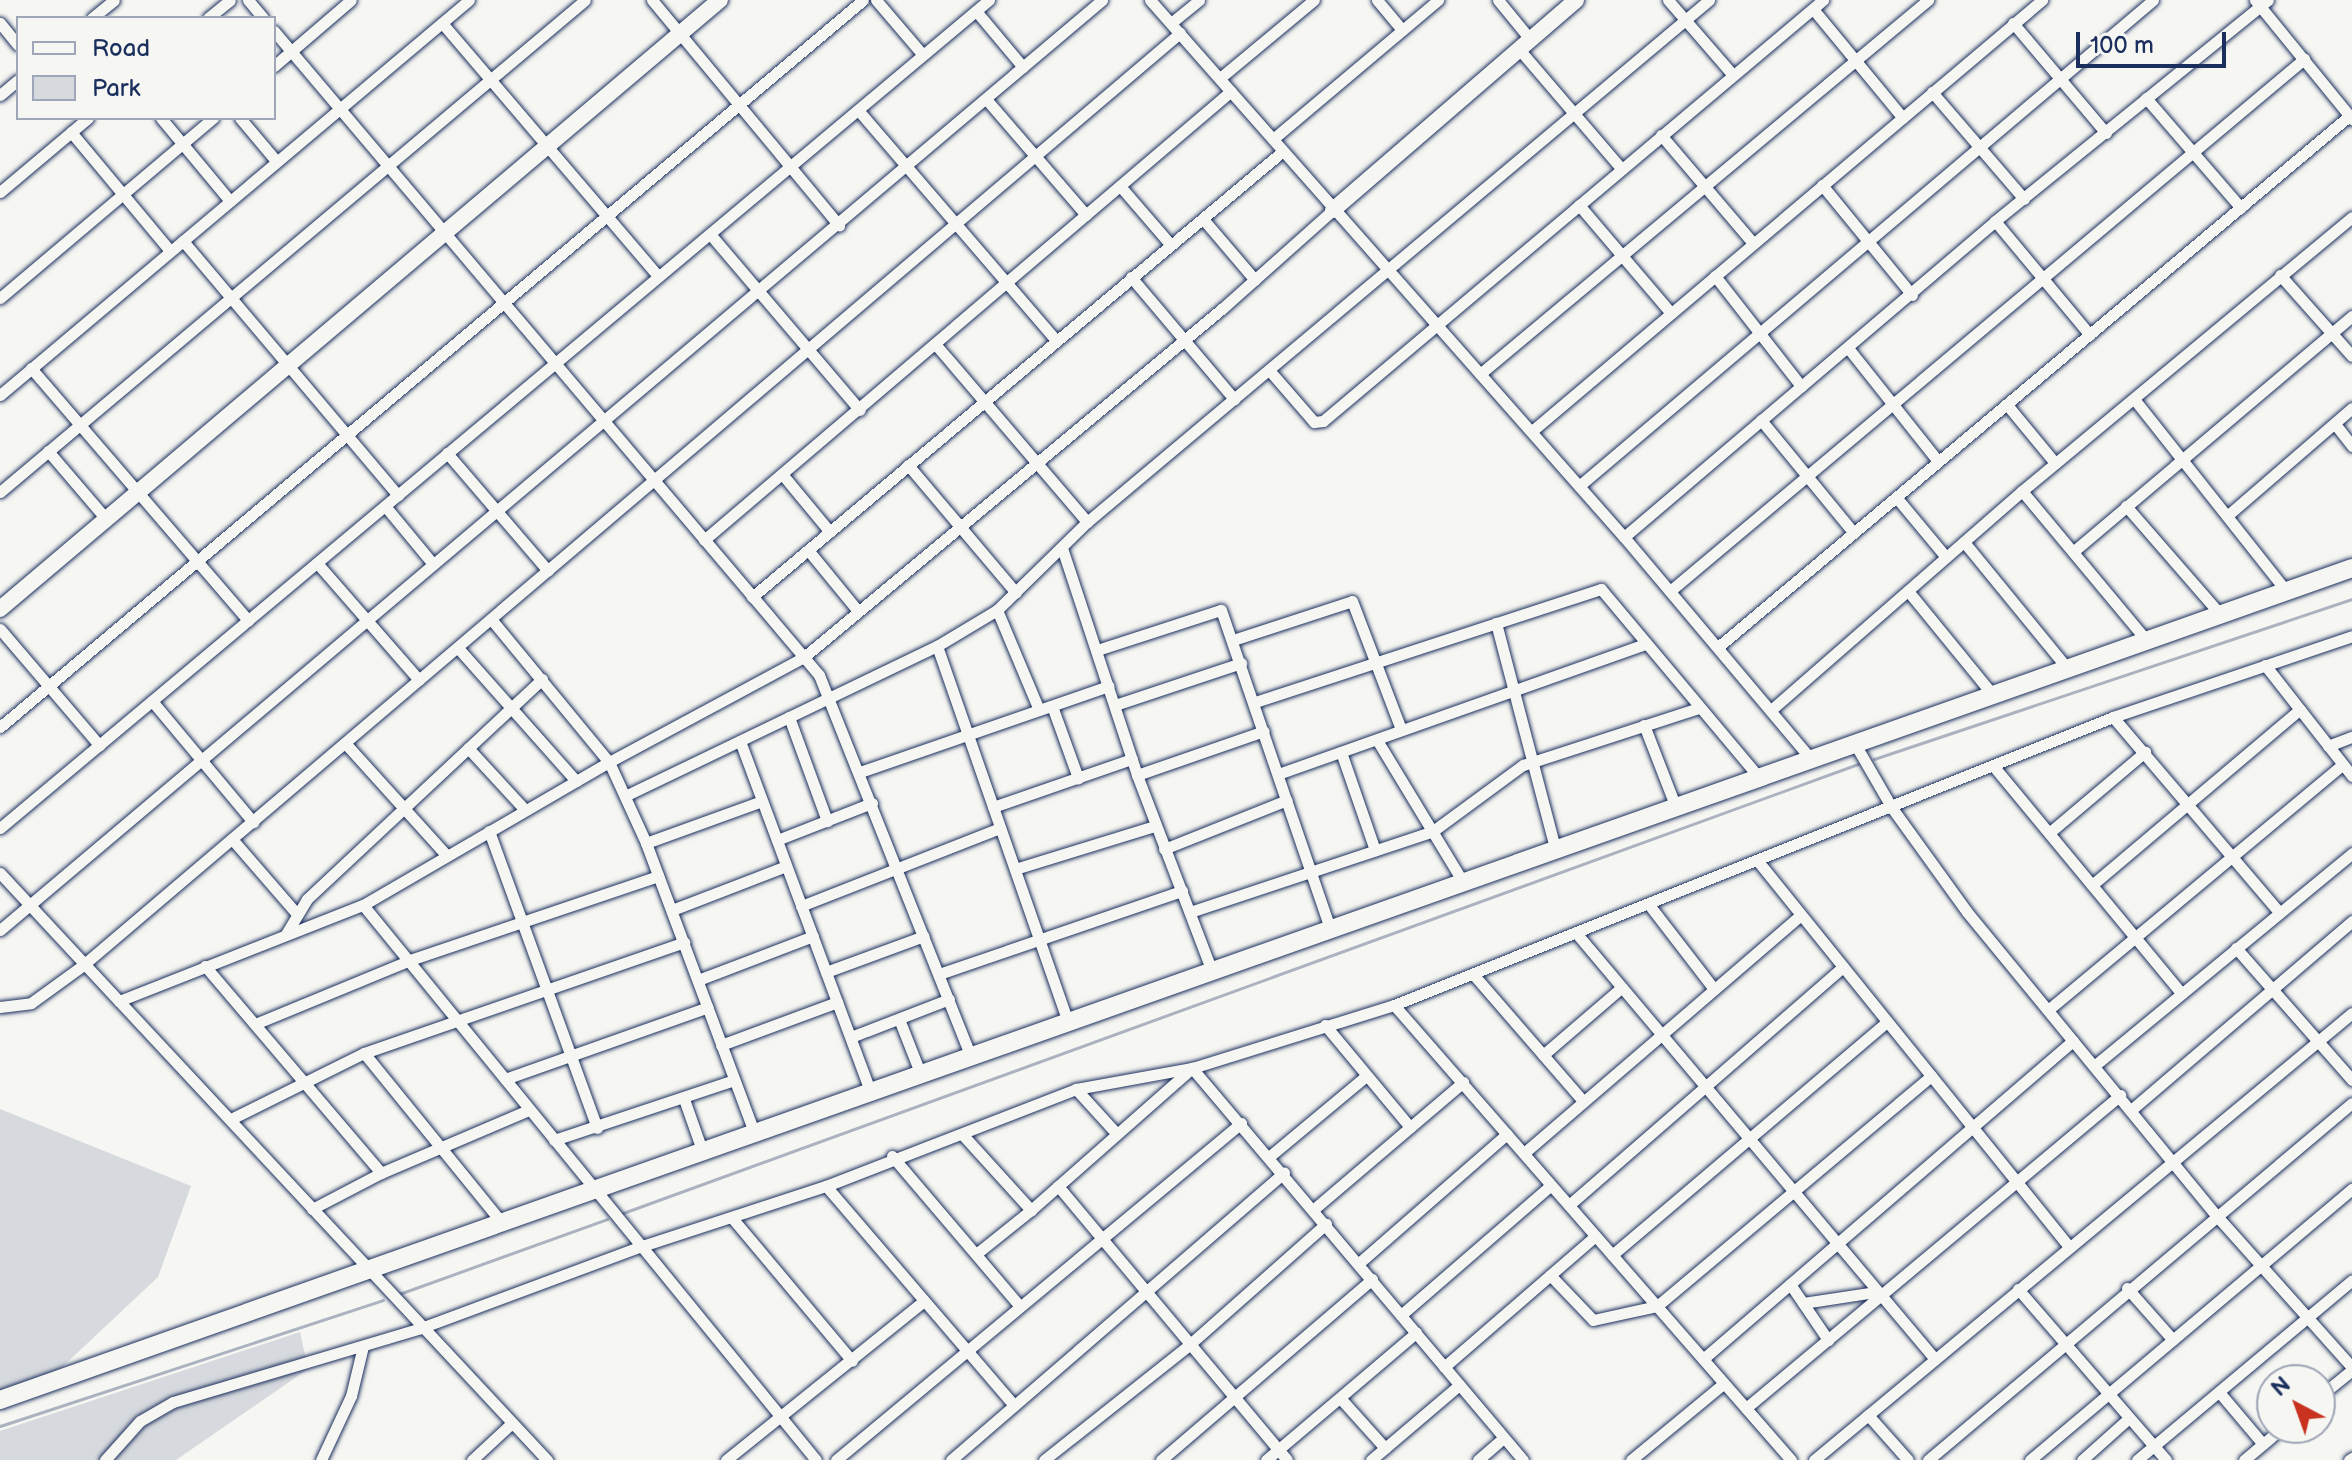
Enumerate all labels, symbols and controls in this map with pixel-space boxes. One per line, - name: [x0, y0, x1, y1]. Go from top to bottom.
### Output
- legend: [16, 16, 276, 120]
- scale bar: [2080, 16, 2230, 66]
- text: 100 m: [2090, 31, 2154, 60]
- text: Road: [92, 34, 150, 63]
- text: Park: [92, 74, 140, 103]
- north arrow: [2256, 1364, 2336, 1444]
- text: N: [2266, 1371, 2296, 1403]

